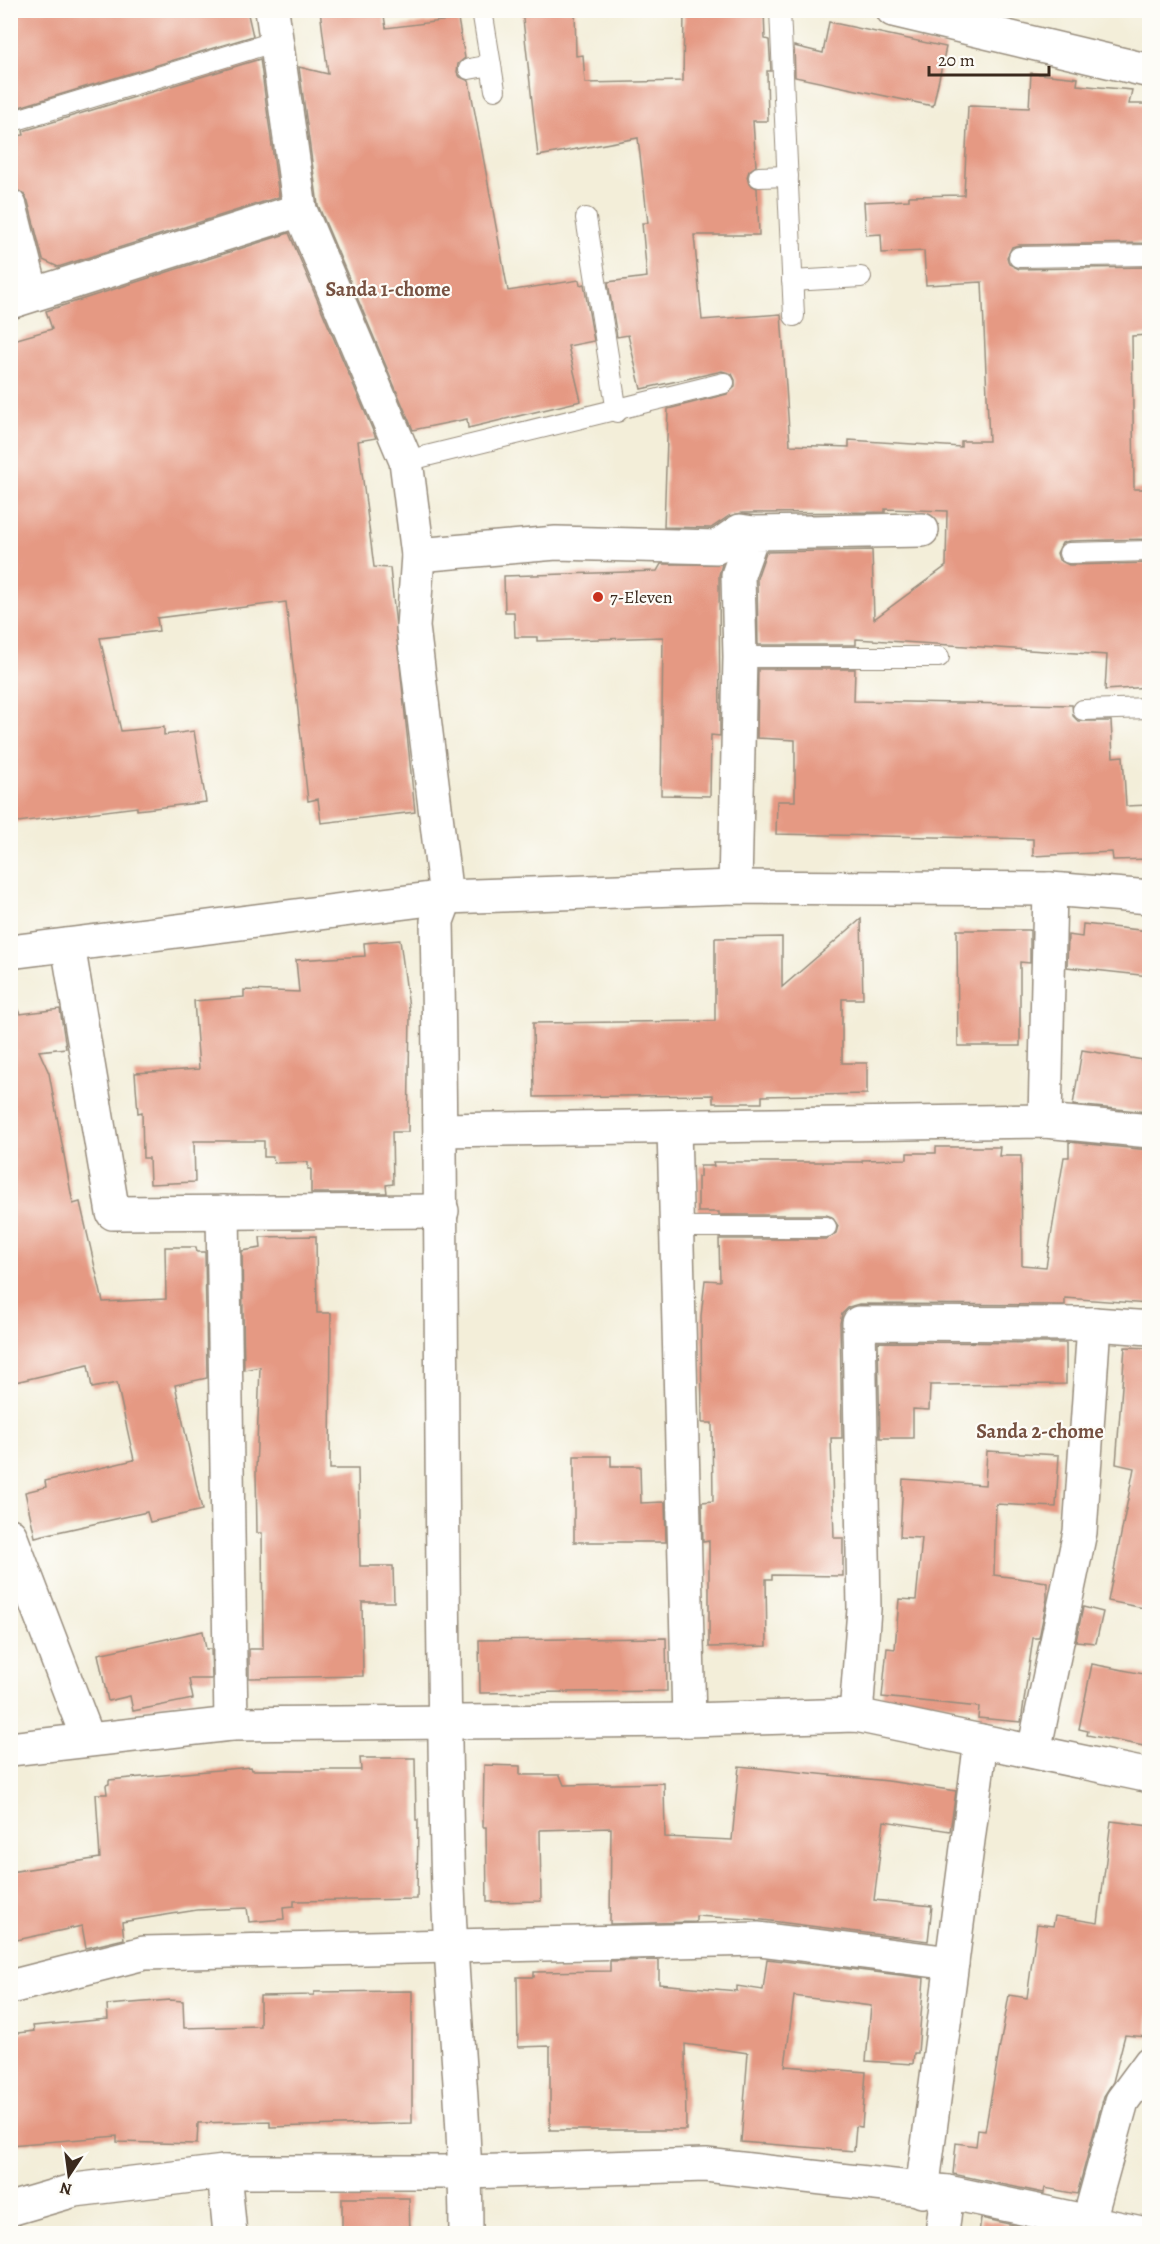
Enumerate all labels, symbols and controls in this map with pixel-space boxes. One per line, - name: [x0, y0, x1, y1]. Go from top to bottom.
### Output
- scale bar: [929, 39, 1049, 77]
- text: 20 m: [938, 48, 975, 72]
- district label: Sanda 1-chome: [325, 276, 451, 303]
- place label: 7-Eleven: [610, 585, 673, 609]
- marker: 7-Eleven: [591, 590, 605, 604]
- district label: Sanda 2-chome: [976, 1418, 1104, 1445]
- north arrow: [39, 2145, 99, 2205]
- text: N: [57, 2177, 74, 2201]

